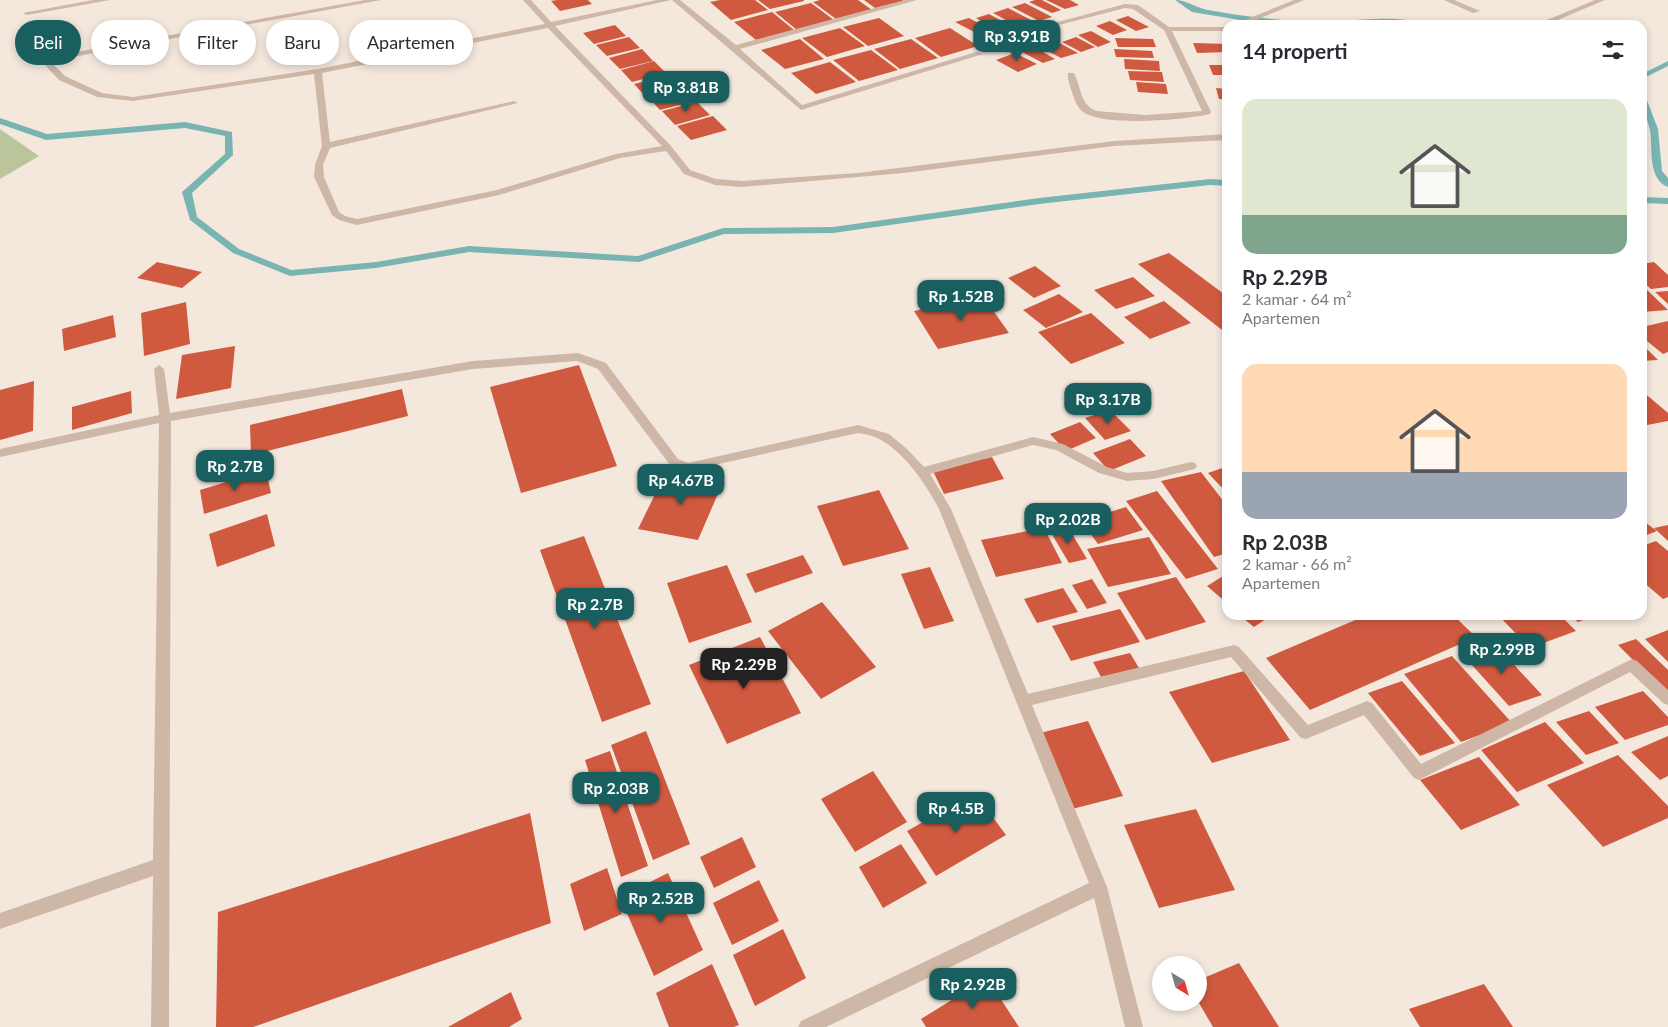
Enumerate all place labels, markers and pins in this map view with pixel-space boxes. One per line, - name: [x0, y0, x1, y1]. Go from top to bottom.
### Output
- pin: Rp 3.91B: [965, 20, 1069, 62]
- pin: Rp 3.81B: [634, 70, 738, 113]
- pin: Rp 1.52B: [909, 280, 1013, 322]
- pin: Rp 3.17B: [1056, 382, 1160, 425]
- pin: Rp 2.7B: [189, 450, 281, 492]
- pin: Rp 4.67B: [629, 464, 733, 506]
- pin: Rp 2.02B: [1016, 502, 1120, 545]
- pin: Rp 2.7B: [549, 588, 641, 630]
- pin: Rp 2.99B: [1450, 632, 1554, 675]
- pin: Rp 2.29B: [692, 648, 796, 690]
- pin: Rp 2.03B: [564, 772, 668, 814]
- pin: Rp 4.5B: [910, 792, 1002, 834]
- pin: Rp 2.52B: [609, 882, 713, 924]
- pin: Rp 2.92B: [921, 968, 1025, 1010]

